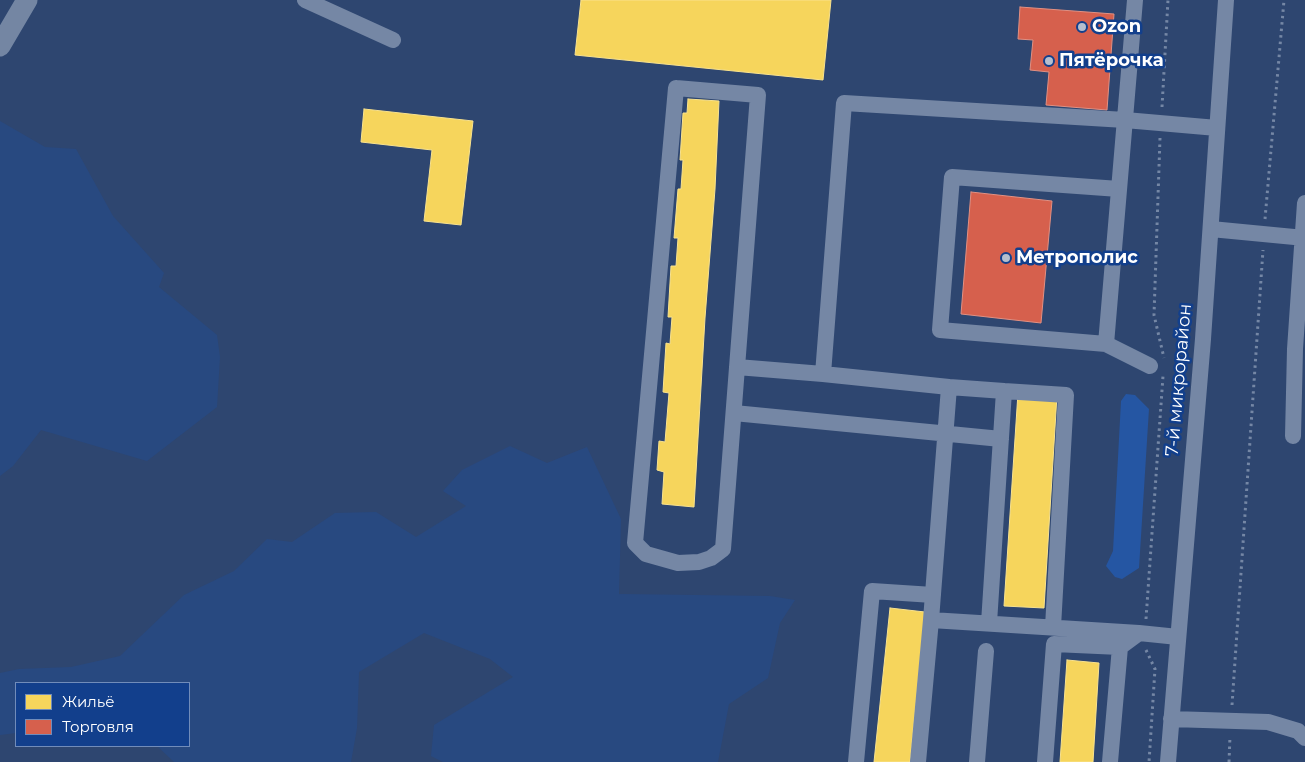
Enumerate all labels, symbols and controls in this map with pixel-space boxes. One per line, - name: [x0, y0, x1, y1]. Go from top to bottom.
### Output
- place label: Ozon: [1092, 16, 1141, 38]
- marker: Ozon: [1076, 21, 1088, 33]
- place label: Пятёрочка: [1059, 50, 1164, 72]
- marker: Пятёрочка: [1043, 55, 1055, 67]
- place label: Метрополис: [1016, 247, 1138, 269]
- marker: Метрополис: [1000, 252, 1012, 264]
- street label: 7-й микрорайон: [1162, 303, 1196, 457]
- legend: [15, 682, 190, 747]
- text: Жильё: [62, 692, 115, 711]
- text: Торговля: [62, 717, 134, 736]

